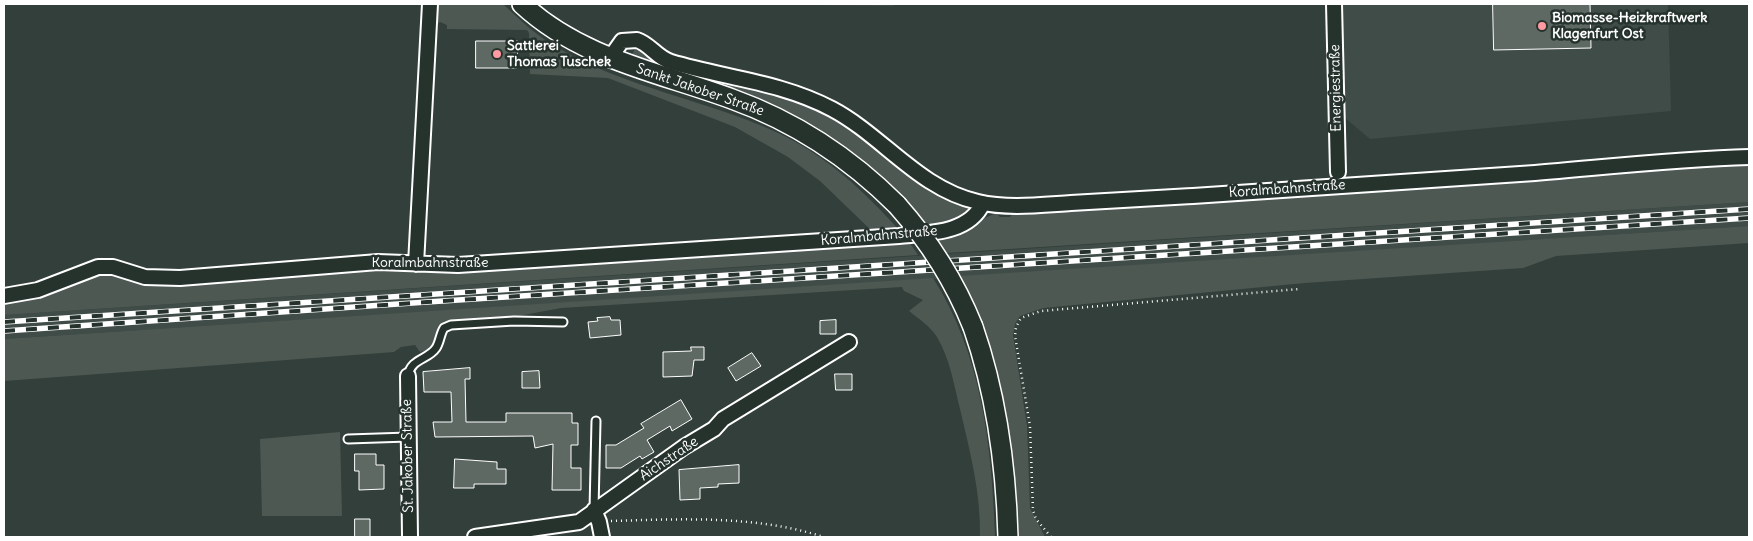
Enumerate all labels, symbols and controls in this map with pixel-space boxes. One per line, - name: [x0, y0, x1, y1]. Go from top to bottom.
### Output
- place label: Biomasse-Heizkraftwerk Klagenfurt Ost: [1552, 10, 1707, 42]
- marker: Biomasse-Heizkraftwerk Klagenfurt Ost: [1536, 20, 1548, 32]
- place label: Sattlerei Thomas Tuschek: [507, 38, 611, 70]
- street label: Energiestraße: [1327, 44, 1345, 132]
- marker: Sattlerei Thomas Tuschek: [491, 48, 503, 60]
- street label: Sankt Jakober Straße: [634, 60, 766, 120]
- street label: Koralmbahnstraße: [1228, 177, 1346, 201]
- street label: Koralmbahnstraße: [820, 223, 938, 249]
- street label: Koralmbahnstraße: [371, 255, 489, 271]
- street label: St. Jakober Straße: [399, 399, 417, 513]
- street label: Aichstraße: [636, 433, 702, 485]

